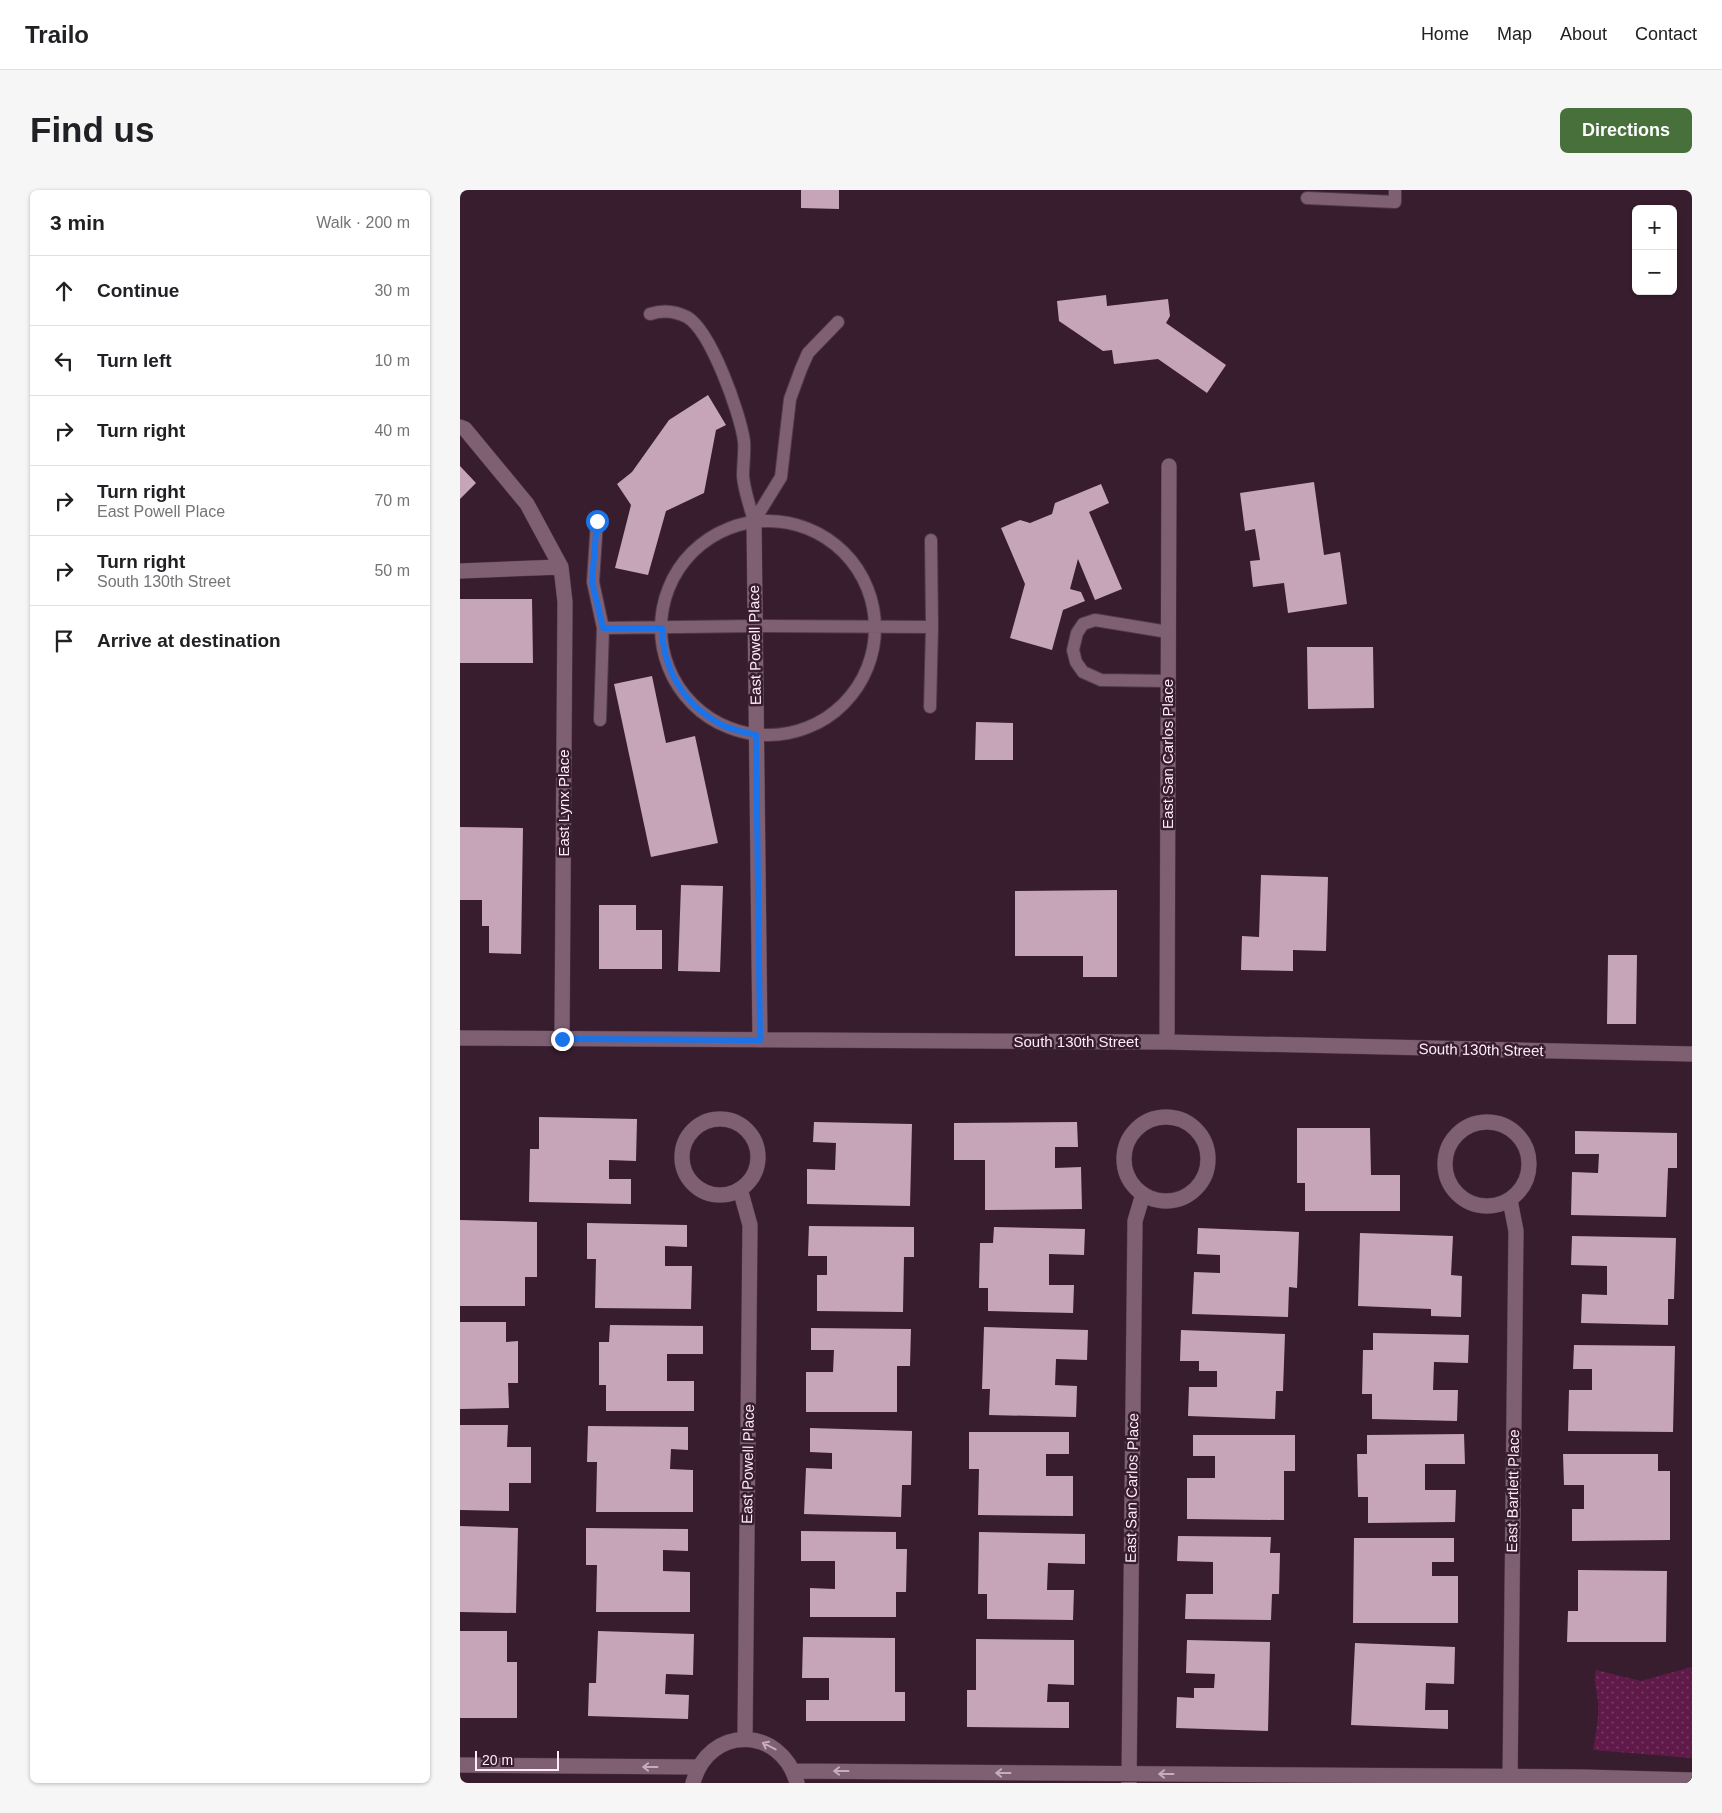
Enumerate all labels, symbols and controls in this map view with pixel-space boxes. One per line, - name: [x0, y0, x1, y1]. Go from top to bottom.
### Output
- text: Trailo: [25, 21, 89, 48]
- text: Home: [1421, 24, 1469, 44]
- text: Map: [1497, 24, 1532, 44]
- text: About: [1560, 24, 1607, 44]
- text: Contact: [1635, 24, 1697, 44]
- button: Directions: [1560, 108, 1692, 153]
- text: Find us: [30, 110, 154, 149]
- map controls: [1632, 205, 1677, 295]
- button: +: [1632, 205, 1677, 250]
- text: 3 min: [50, 211, 105, 234]
- text: Walk · 200 m: [316, 214, 410, 231]
- button: −: [1632, 250, 1677, 295]
- icon: ahead: [50, 277, 78, 305]
- text: Continue: [97, 280, 179, 301]
- text: 30 m: [374, 282, 410, 299]
- icon: left: [50, 347, 78, 375]
- text: Turn left: [97, 350, 172, 371]
- text: 10 m: [374, 352, 410, 369]
- icon: right: [50, 417, 78, 445]
- text: Turn right: [97, 420, 185, 441]
- text: 40 m: [374, 422, 410, 439]
- text: Turn right: [97, 481, 185, 502]
- icon: right: [50, 487, 78, 515]
- text: 70 m: [374, 492, 410, 509]
- text: East Powell Place: [97, 503, 225, 520]
- route start: [586, 510, 609, 533]
- text: Turn right: [97, 551, 185, 572]
- icon: right: [50, 557, 78, 585]
- text: 50 m: [374, 562, 410, 579]
- text: South 130th Street: [97, 573, 230, 590]
- street label: East Powell Place: [745, 585, 764, 705]
- icon: arrive: [50, 627, 78, 655]
- text: Arrive at destination: [97, 630, 281, 651]
- street label: East San Carlos Place: [1159, 679, 1176, 829]
- street label: East Lynx Place: [555, 750, 572, 857]
- route end: [551, 1028, 574, 1051]
- street label: South 130th Street: [1013, 1033, 1139, 1050]
- street label: South 130th Street: [1418, 1040, 1545, 1059]
- street label: East Powell Place: [738, 1404, 757, 1524]
- street label: East San Carlos Place: [1122, 1413, 1141, 1563]
- street label: East Bartlett Place: [1503, 1429, 1522, 1553]
- one-way arrow: [761, 1741, 776, 1751]
- scale bar: [475, 1748, 559, 1771]
- text: 20 m: [482, 1752, 513, 1768]
- one-way arrow: [642, 1762, 658, 1772]
- one-way arrow: [833, 1766, 850, 1776]
- one-way arrow: [996, 1768, 1012, 1778]
- one-way arrow: [1158, 1769, 1174, 1779]

